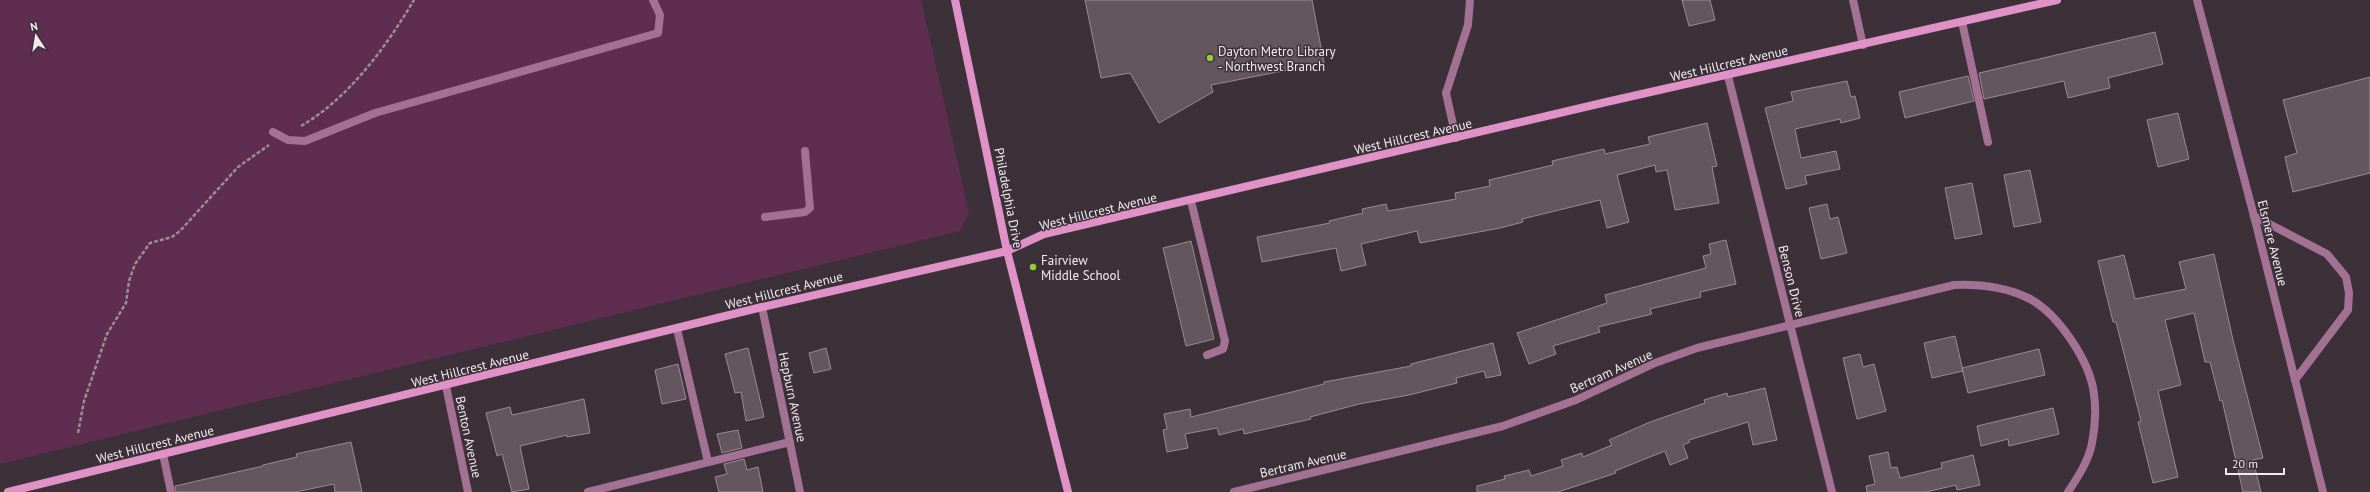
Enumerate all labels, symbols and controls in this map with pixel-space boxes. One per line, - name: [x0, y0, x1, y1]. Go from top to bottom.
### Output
- north arrow: [16, 16, 56, 56]
- text: N: [29, 19, 39, 34]
- street label: West Hillcrest Avenue: [1669, 42, 1790, 85]
- place label: Dayton Metro Library - Northwest Branch: [1218, 43, 1336, 75]
- marker: Dayton Metro Library - Northwest Branch: [1205, 53, 1215, 63]
- street label: West Hillcrest Avenue: [1353, 115, 1474, 158]
- street label: Philadelphia Drive: [990, 146, 1027, 250]
- street label: West Hillcrest Avenue: [1038, 189, 1159, 234]
- street label: Elsmere Avenue: [2254, 198, 2291, 288]
- street label: Benson Drive: [1774, 243, 1809, 319]
- place label: Fairview Middle School: [1041, 252, 1120, 284]
- marker: Fairview Middle School: [1028, 262, 1038, 272]
- street label: West Hillcrest Avenue: [724, 268, 845, 313]
- street label: West Hillcrest Avenue: [410, 346, 531, 391]
- street label: Bertram Avenue: [1567, 346, 1655, 397]
- street label: Hepburn Avenue: [775, 351, 810, 444]
- street label: Benton Avenue: [452, 395, 485, 480]
- street label: West Hillcrest Avenue: [95, 422, 216, 467]
- street label: Bertram Avenue: [1258, 445, 1348, 482]
- scale bar: [2226, 450, 2284, 476]
- text: 20 m: [2232, 456, 2258, 471]

